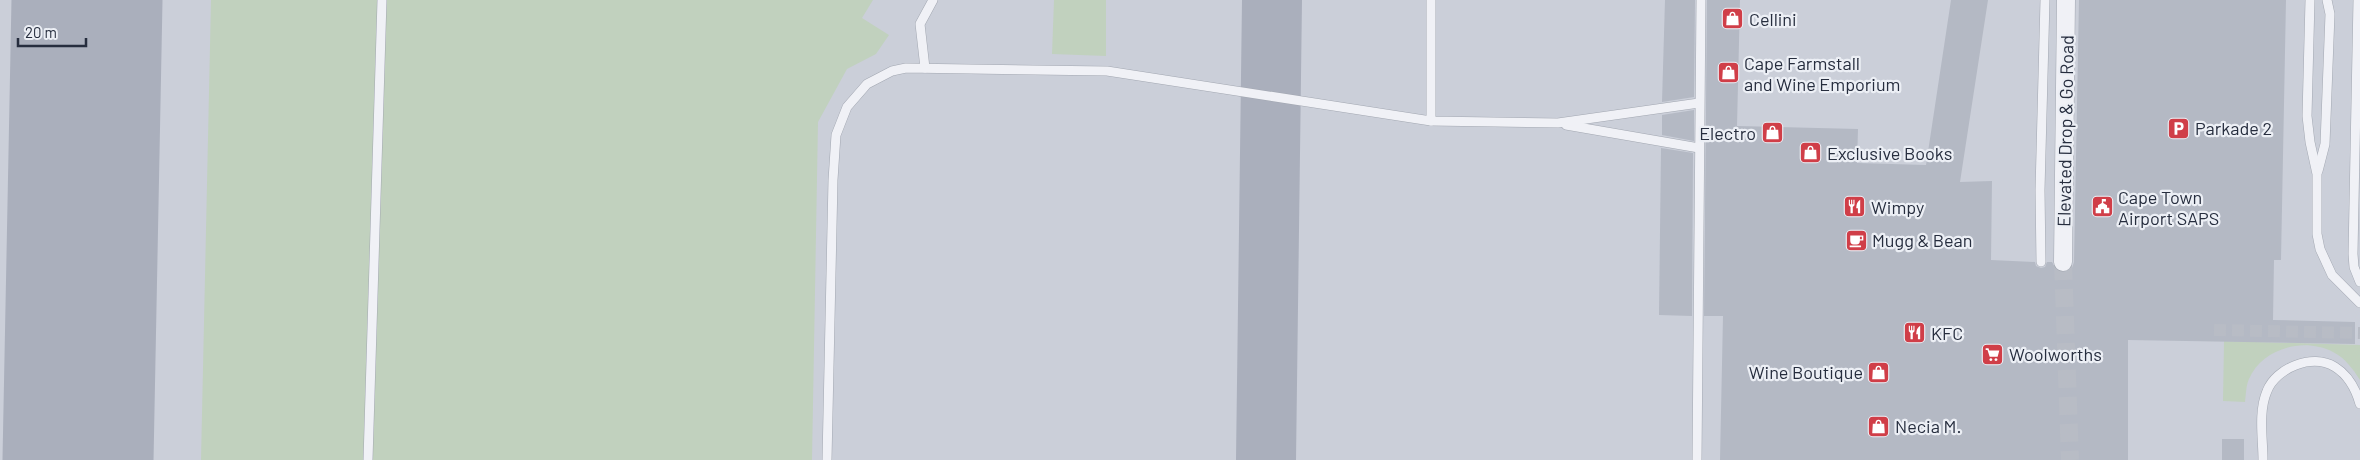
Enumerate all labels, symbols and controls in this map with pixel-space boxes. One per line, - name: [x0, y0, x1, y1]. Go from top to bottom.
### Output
- shop icon: Cellini: [1721, 7, 1745, 31]
- place label: Cellini: [1749, 8, 1797, 30]
- scale bar: [18, 15, 85, 47]
- text: 20 m: [25, 23, 57, 41]
- street label: Elevated Drop & Go Road: [2052, 35, 2078, 227]
- place label: Cape Farmstall and Wine Emporium: [1744, 52, 1900, 95]
- shop icon: Cape Farmstall and Wine Emporium: [1716, 61, 1740, 85]
- parking icon: Parkade 2: [2167, 116, 2191, 140]
- place label: Parkade 2: [2195, 117, 2272, 139]
- shop icon: Electro: [1760, 121, 1784, 145]
- place label: Electro: [1699, 122, 1756, 144]
- shop icon: Exclusive Books: [1799, 141, 1823, 165]
- place label: Exclusive Books: [1827, 142, 1952, 164]
- place label: Cape Town Airport SAPS: [2118, 186, 2219, 229]
- restaurant icon: Wimpy: [1843, 195, 1867, 219]
- public building icon: Cape Town Airport SAPS: [2090, 195, 2114, 219]
- place label: Wimpy: [1871, 196, 1924, 218]
- cafe icon: Mugg & Bean: [1844, 228, 1868, 252]
- place label: Mugg & Bean: [1872, 229, 1973, 251]
- restaurant icon: KFC: [1903, 321, 1927, 345]
- place label: KFC: [1931, 322, 1963, 344]
- supermarket icon: Woolworths: [1981, 342, 2005, 366]
- place label: Woolworths: [2009, 343, 2102, 365]
- shop icon: Wine Boutique: [1867, 360, 1891, 384]
- place label: Wine Boutique: [1749, 361, 1863, 383]
- shop icon: Necia M.: [1867, 414, 1891, 438]
- place label: Necia M.: [1895, 415, 1961, 437]

